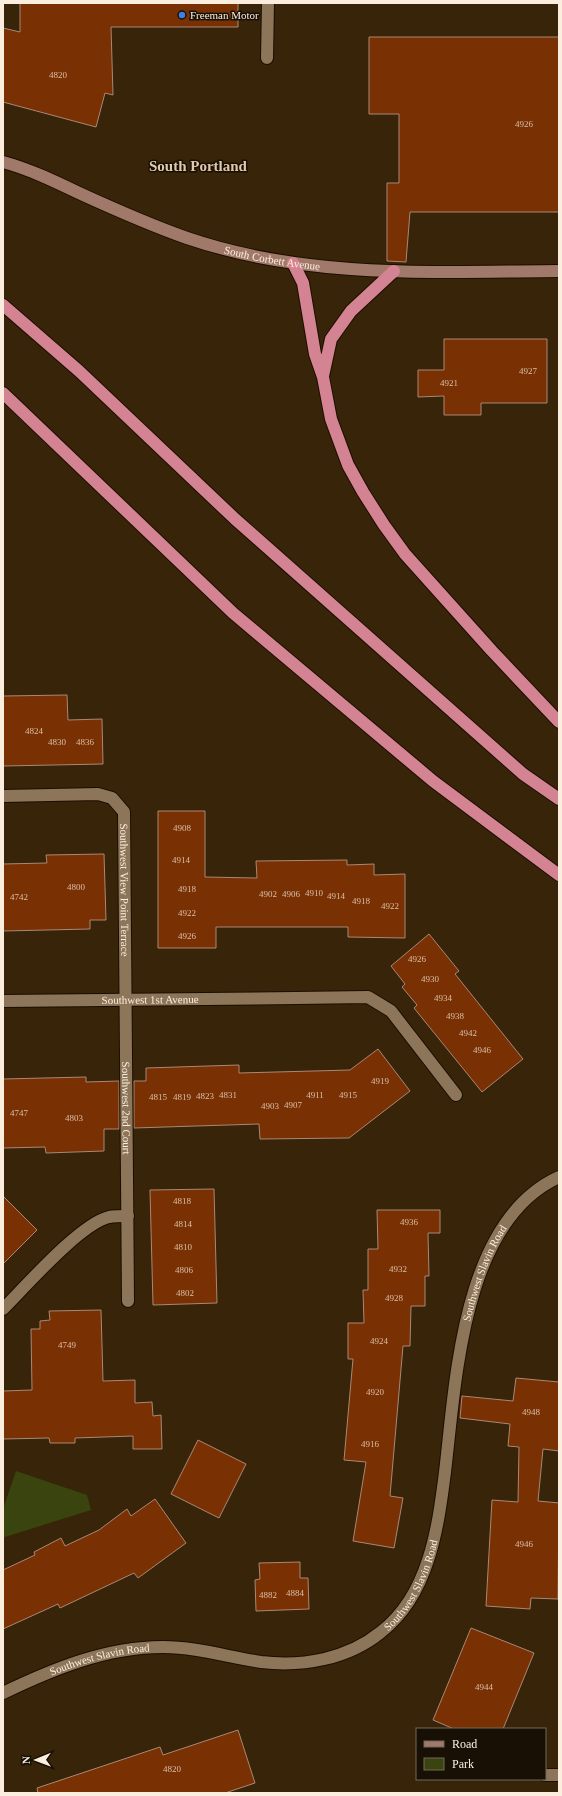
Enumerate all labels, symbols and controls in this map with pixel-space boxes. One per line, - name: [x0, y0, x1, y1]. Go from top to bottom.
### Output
- place label: Freeman Motor: [190, 9, 259, 21]
- marker: Freeman Motor: [177, 10, 187, 20]
- house number: 4820: [49, 70, 68, 80]
- house number: 4926: [515, 119, 534, 129]
- district label: South Portland: [149, 158, 248, 174]
- street label: South Corbett Avenue: [223, 243, 321, 272]
- house number: 4927: [519, 366, 538, 376]
- house number: 4921: [440, 378, 458, 388]
- house number: 4824: [25, 726, 44, 736]
- house number: 4830: [48, 737, 67, 747]
- house number: 4836: [76, 737, 95, 747]
- street label: Southwest View Point Terrace: [118, 823, 131, 957]
- house number: 4908: [173, 823, 192, 833]
- house number: 4914: [172, 855, 191, 865]
- house number: 4800: [67, 882, 86, 892]
- house number: 4918: [178, 884, 197, 894]
- house number: 4910: [305, 888, 324, 898]
- house number: 4902: [259, 889, 277, 899]
- house number: 4906: [282, 889, 301, 899]
- house number: 4914: [327, 891, 346, 901]
- house number: 4742: [10, 892, 28, 902]
- house number: 4918: [352, 896, 371, 906]
- house number: 4922: [381, 901, 399, 911]
- house number: 4922: [178, 908, 196, 918]
- house number: 4926: [178, 931, 197, 941]
- house number: 4926: [408, 954, 427, 964]
- house number: 4930: [421, 974, 440, 984]
- street label: Southwest 1st Avenue: [101, 993, 199, 1006]
- house number: 4934: [434, 993, 453, 1003]
- house number: 4938: [446, 1011, 465, 1021]
- house number: 4942: [459, 1028, 477, 1038]
- house number: 4946: [473, 1045, 492, 1055]
- street label: Southwest 2nd Court: [120, 1061, 133, 1154]
- house number: 4919: [371, 1076, 390, 1086]
- house number: 4831: [219, 1090, 237, 1100]
- house number: 4911: [306, 1090, 324, 1100]
- house number: 4915: [339, 1090, 358, 1100]
- house number: 4823: [196, 1091, 215, 1101]
- house number: 4815: [149, 1092, 168, 1102]
- house number: 4819: [173, 1092, 192, 1102]
- house number: 4907: [284, 1100, 303, 1110]
- house number: 4903: [261, 1101, 280, 1111]
- house number: 4747: [10, 1108, 29, 1118]
- house number: 4803: [65, 1113, 84, 1123]
- house number: 4818: [173, 1196, 192, 1206]
- house number: 4936: [400, 1217, 419, 1227]
- house number: 4814: [174, 1219, 193, 1229]
- street label: Southwest Slavin Road: [460, 1222, 509, 1323]
- house number: 4810: [174, 1242, 193, 1252]
- house number: 4932: [389, 1264, 407, 1274]
- house number: 4806: [175, 1265, 194, 1275]
- house number: 4802: [176, 1288, 194, 1298]
- house number: 4928: [385, 1293, 404, 1303]
- house number: 4924: [370, 1336, 389, 1346]
- house number: 4749: [58, 1340, 77, 1350]
- house number: 4920: [366, 1387, 385, 1397]
- house number: 4948: [522, 1407, 541, 1417]
- house number: 4916: [361, 1439, 380, 1449]
- street label: Southwest Slavin Road: [381, 1538, 440, 1633]
- house number: 4946: [515, 1539, 534, 1549]
- house number: 4884: [286, 1588, 305, 1598]
- house number: 4882: [259, 1590, 277, 1600]
- street label: Southwest Slavin Road: [48, 1641, 150, 1678]
- house number: 4944: [475, 1682, 494, 1692]
- legend: [416, 1728, 546, 1780]
- text: Road: [452, 1737, 477, 1751]
- north arrow: [16, 1740, 56, 1780]
- text: N: [20, 1756, 32, 1764]
- text: Park: [452, 1757, 474, 1771]
- house number: 4820: [163, 1764, 182, 1774]

